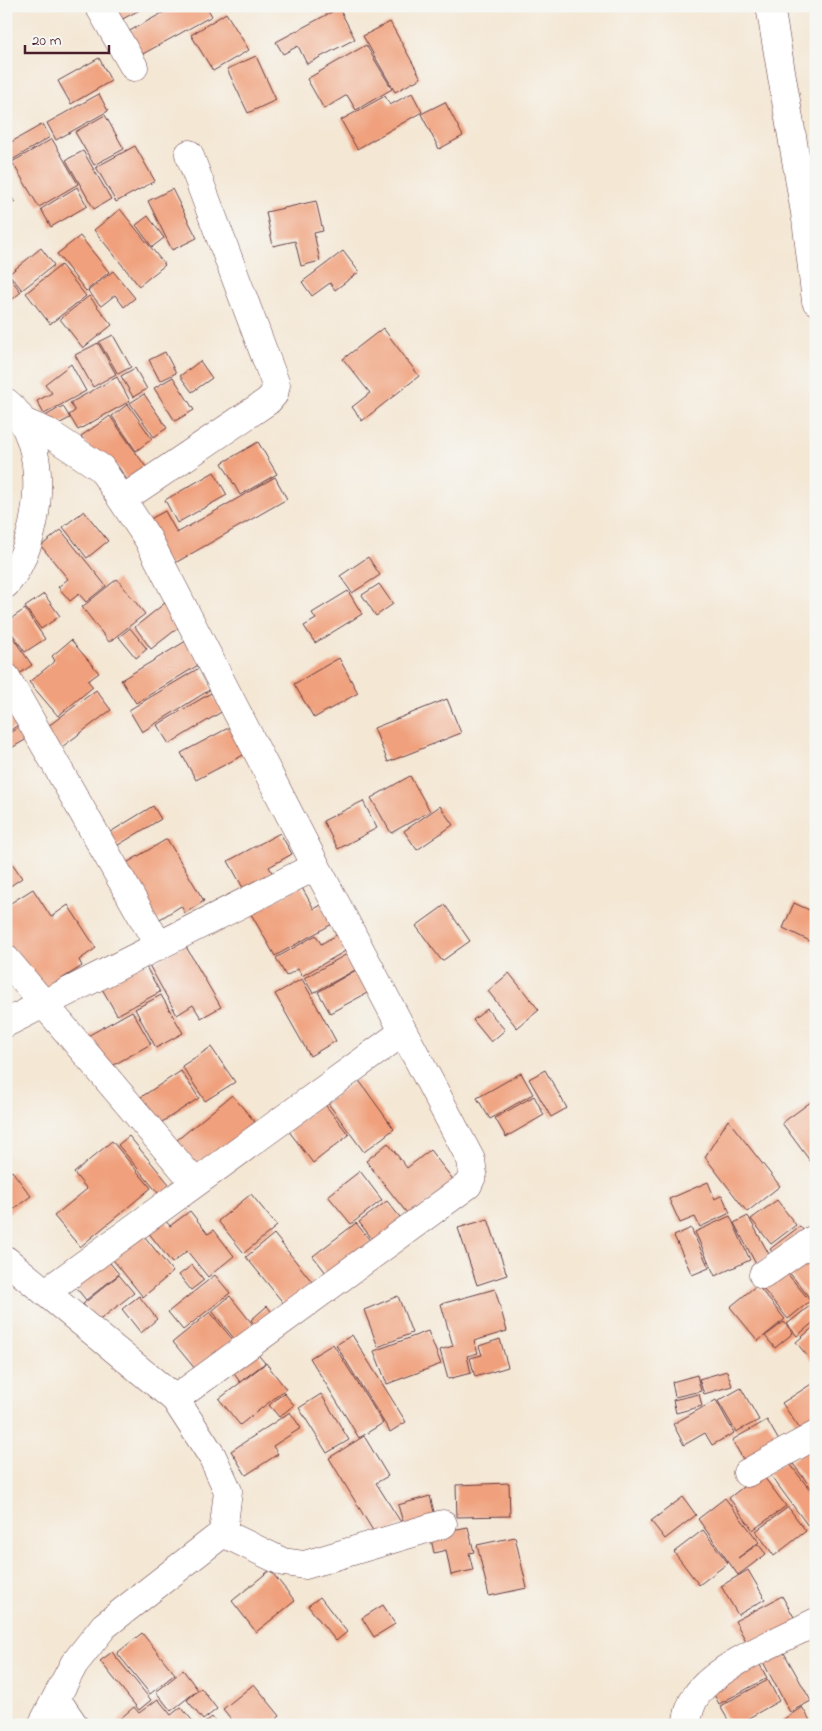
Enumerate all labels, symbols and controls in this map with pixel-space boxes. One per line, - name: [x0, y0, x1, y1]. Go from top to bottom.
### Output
- scale bar: [25, 22, 109, 54]
- text: 20 m: [32, 30, 62, 52]

